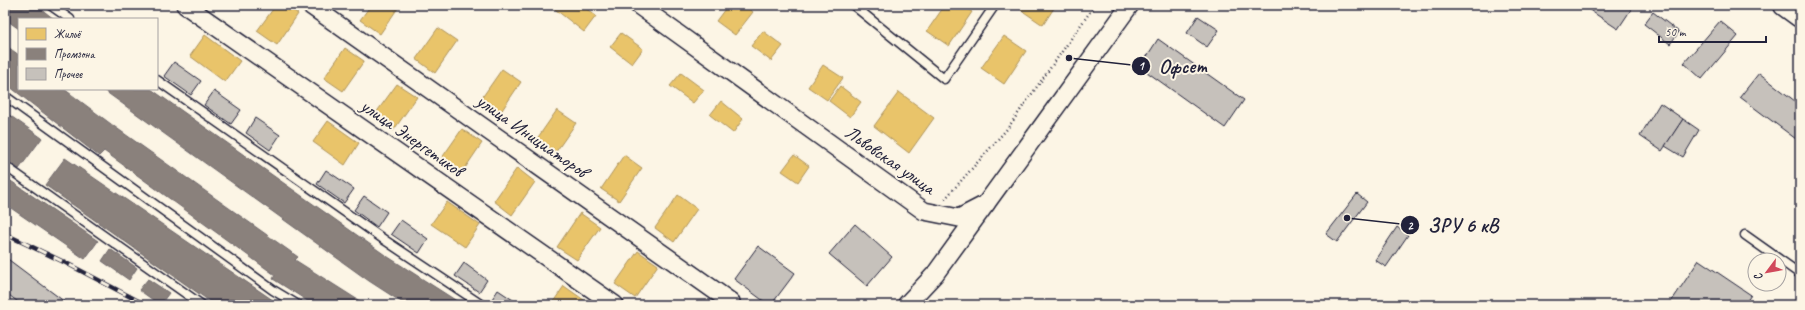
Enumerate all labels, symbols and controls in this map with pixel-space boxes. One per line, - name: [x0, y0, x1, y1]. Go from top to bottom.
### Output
- legend: [18, 18, 158, 90]
- scale bar: [1659, 18, 1766, 44]
- text: 50 m: [1665, 24, 1687, 40]
- text: Жильё: [54, 26, 82, 42]
- text: Промзона: [54, 46, 96, 62]
- callout: Офсет: [1131, 50, 1215, 82]
- text: Офсет: [1159, 54, 1208, 79]
- text: 1: [1138, 58, 1145, 74]
- text: Прочее: [54, 66, 83, 82]
- street label: улица Инициаторов: [471, 88, 596, 186]
- street label: улица Энергетиков: [355, 93, 471, 184]
- street label: Львовская улица: [840, 120, 942, 201]
- callout: ЗРУ 6 кВ: [1400, 209, 1506, 241]
- text: ЗРУ 6 кВ: [1428, 213, 1500, 238]
- text: 2: [1407, 218, 1414, 234]
- north arrow: [1747, 252, 1787, 292]
- text: С: [1750, 270, 1766, 283]

